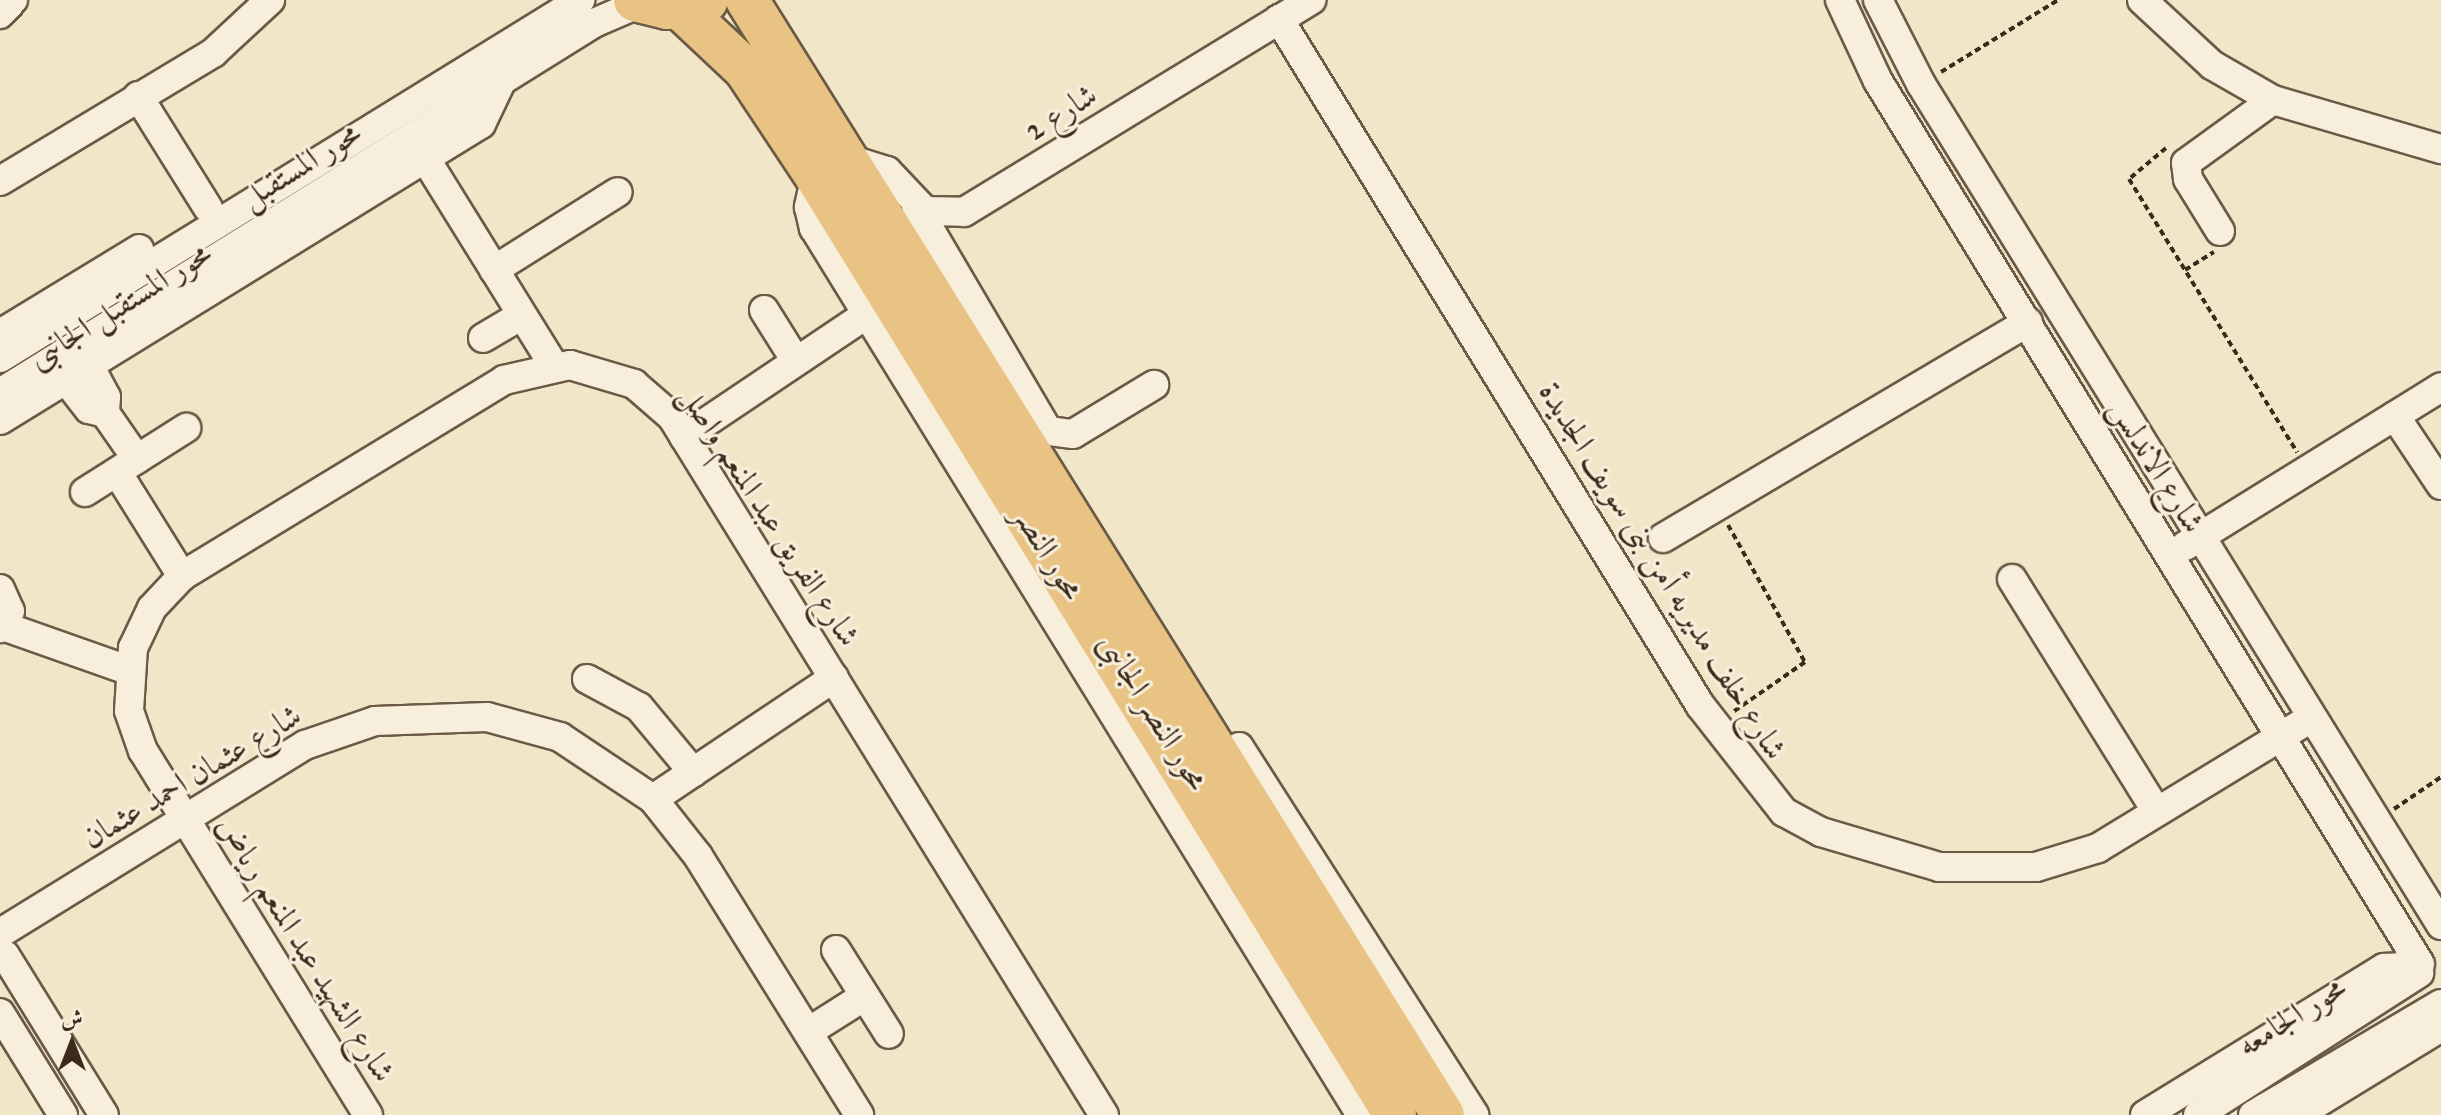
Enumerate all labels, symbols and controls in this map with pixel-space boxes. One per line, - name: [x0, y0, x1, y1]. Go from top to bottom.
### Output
- street label: شارع 2: [1018, 76, 1104, 150]
- street label: محور المستقبل: [234, 114, 368, 218]
- street label: محور المستقبل الجانبى: [21, 234, 219, 378]
- street label: شارع خلف مديريه أمن بنى سويف الجديدة: [1530, 375, 1794, 767]
- street label: شارع الفريق عبد المنعم واصل: [670, 378, 868, 654]
- street label: شارع الاندلس: [2100, 392, 2212, 540]
- street label: محور النصر: [1004, 499, 1092, 607]
- street label: محور النصر الجانبى: [1089, 626, 1217, 798]
- street label: شارع عثمان احمد عثمان: [76, 697, 308, 857]
- street label: شارع الشهيد عبد المنعم رياض: [207, 809, 403, 1089]
- street label: محور الجامعه: [2231, 969, 2353, 1065]
- north arrow: [32, 1003, 112, 1083]
- text: ش: [61, 1005, 83, 1032]

